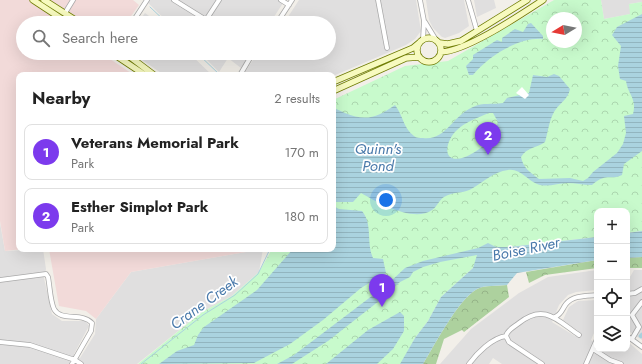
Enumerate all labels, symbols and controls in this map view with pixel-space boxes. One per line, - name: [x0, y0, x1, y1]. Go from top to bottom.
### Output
- north arrow: [546, 12, 582, 48]
- search box: [16, 16, 336, 60]
- icon: search: [30, 27, 52, 49]
- text: Search here: [62, 27, 138, 49]
- text: Nearby: [32, 86, 90, 110]
- text: 2 results: [274, 89, 320, 108]
- pin: 2: [475, 122, 501, 155]
- text: Veterans Memorial Park: [71, 132, 239, 154]
- water label: Quinn's Pond: [355, 138, 401, 177]
- text: 1: [43, 143, 49, 162]
- text: 170 m: [284, 143, 319, 162]
- text: Park: [71, 154, 94, 173]
- your location: [376, 190, 396, 210]
- text: Esther Simplot Park: [71, 196, 209, 218]
- text: 2: [42, 207, 50, 226]
- text: 180 m: [284, 207, 319, 226]
- map controls: [594, 208, 630, 352]
- button: +: [594, 208, 630, 244]
- text: Park: [71, 218, 94, 237]
- water label: Boise River: [490, 231, 563, 267]
- button: −: [594, 244, 630, 280]
- water label: Crane Creek: [166, 271, 243, 335]
- pin: 1: [369, 274, 395, 307]
- button: locate: [594, 280, 630, 316]
- button: layers: [594, 316, 630, 352]

